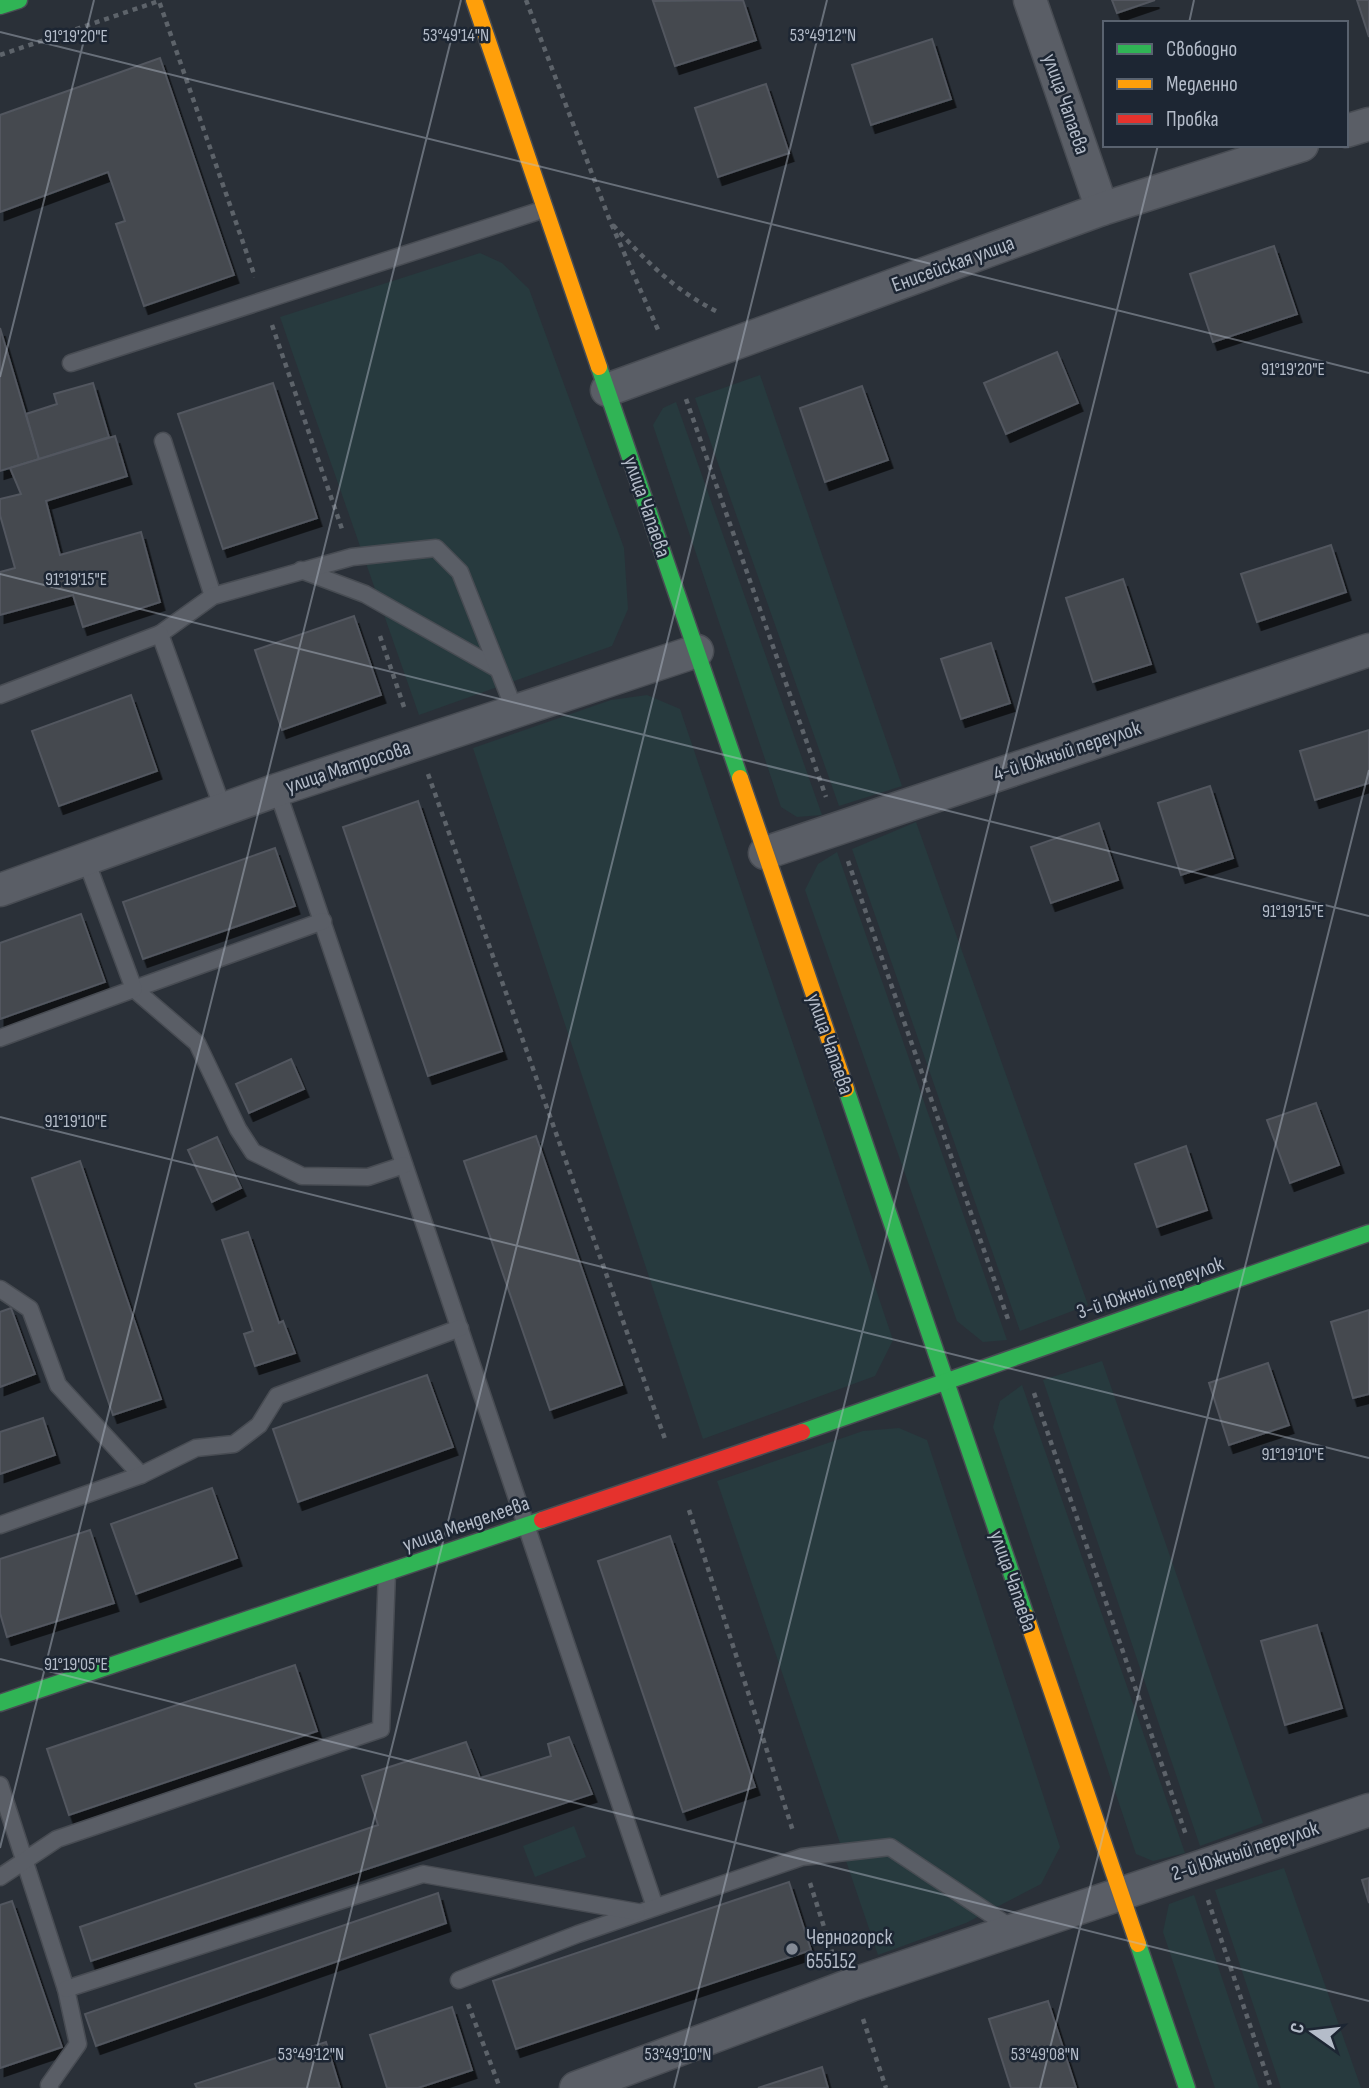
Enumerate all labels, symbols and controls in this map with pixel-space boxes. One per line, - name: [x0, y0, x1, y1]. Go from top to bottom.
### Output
- legend: [1103, 21, 1348, 147]
- text: 53°49'14"N: [423, 25, 489, 46]
- text: 53°49'12"N: [790, 25, 856, 46]
- text: 91°19'20"E: [44, 26, 108, 47]
- text: Свободно: [1166, 37, 1237, 62]
- street label: улица Чапаева: [1037, 50, 1095, 158]
- text: Медленно: [1166, 72, 1238, 97]
- text: Пробка: [1166, 107, 1219, 132]
- street label: Енисейская улица: [888, 230, 1018, 298]
- text: 91°19'20"E: [1261, 359, 1325, 380]
- street label: улица Чапаева: [618, 453, 676, 561]
- text: 91°19'15"E: [45, 569, 107, 590]
- street label: 4-й Южный переулок: [990, 715, 1144, 787]
- street label: улица Матросова: [282, 735, 414, 799]
- text: 91°19'15"E: [1262, 901, 1324, 922]
- street label: улица Чапаева: [801, 990, 859, 1098]
- text: 91°19'10"E: [45, 1111, 107, 1132]
- street label: 3-й Южный переулок: [1073, 1251, 1227, 1325]
- text: 91°19'10"E: [1262, 1444, 1324, 1465]
- street label: улица Менделеева: [399, 1491, 533, 1557]
- street label: улица Чапаева: [984, 1527, 1042, 1635]
- text: 91°19'05"E: [44, 1654, 108, 1675]
- street label: 2-й Южный переулок: [1168, 1815, 1322, 1887]
- place label: Черногорск 655152: [806, 1925, 892, 1974]
- marker: Черногорск 655152: [784, 1941, 800, 1957]
- north arrow: [1278, 1997, 1348, 2067]
- text: С: [1286, 2020, 1310, 2036]
- text: 53°49'12"N: [278, 2044, 344, 2065]
- text: 53°49'10"N: [645, 2044, 711, 2065]
- text: 53°49'08"N: [1011, 2044, 1079, 2065]

